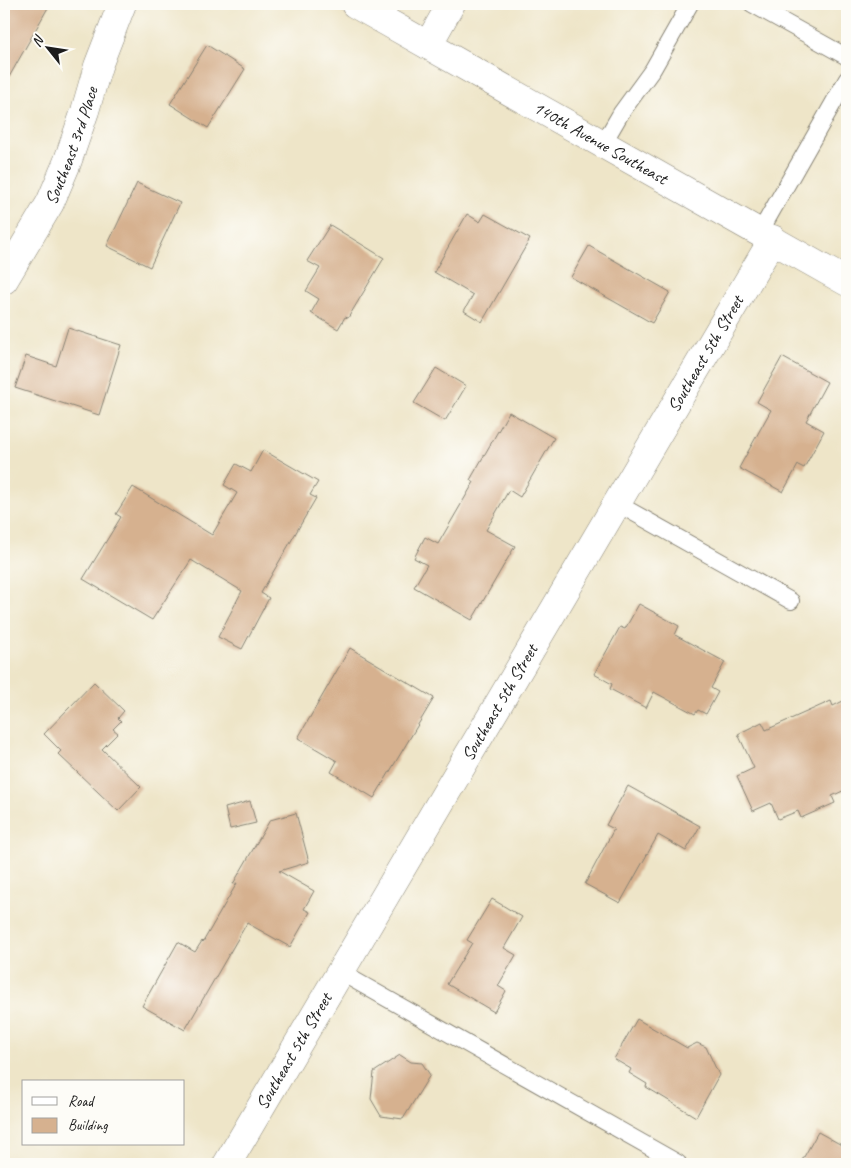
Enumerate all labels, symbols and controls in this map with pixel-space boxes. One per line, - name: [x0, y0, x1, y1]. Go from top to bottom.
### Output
- north arrow: [22, 22, 72, 72]
- text: N: [28, 32, 48, 50]
- street label: Southeast 3rd Place: [40, 83, 103, 208]
- street label: 140th Avenue Southeast: [530, 96, 673, 190]
- street label: Southeast 5th Street: [662, 290, 749, 416]
- street label: Southeast 5th Street: [457, 638, 543, 765]
- street label: Southeast 5th Street: [251, 987, 338, 1113]
- legend: [22, 1080, 185, 1146]
- text: Road: [68, 1092, 95, 1111]
- text: Building: [68, 1116, 108, 1135]

